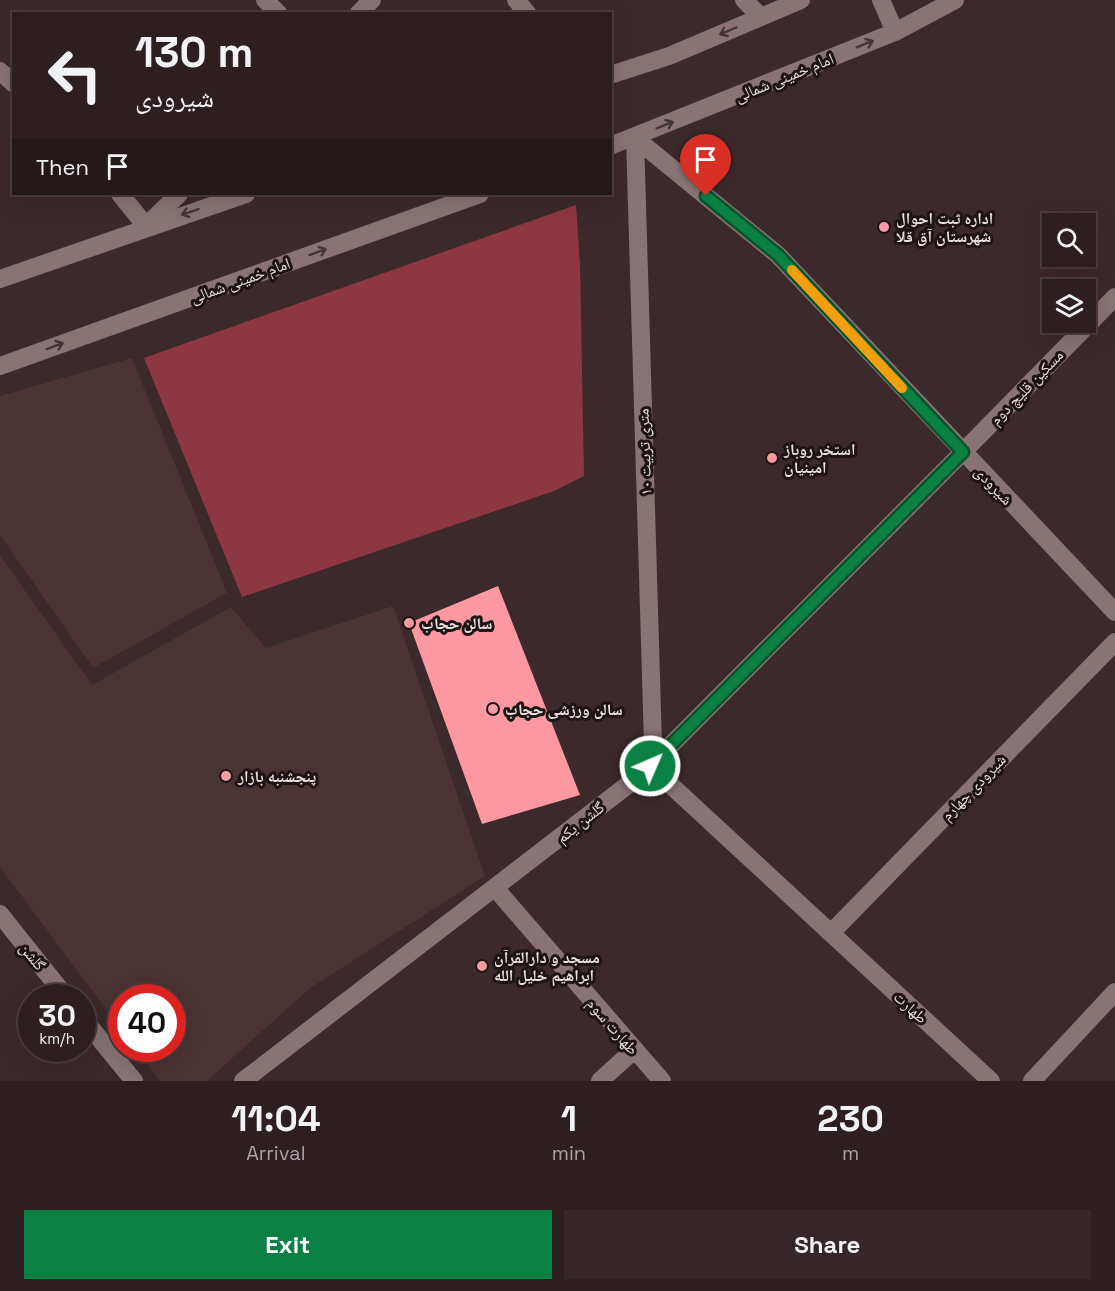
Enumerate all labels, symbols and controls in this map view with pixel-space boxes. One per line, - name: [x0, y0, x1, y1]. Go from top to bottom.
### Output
- text: 130 m: [135, 26, 253, 79]
- one-way arrow: [719, 26, 738, 37]
- icon: left: [36, 36, 114, 114]
- one-way arrow: [856, 38, 874, 49]
- street label: امام خمینی شمالی: [732, 48, 837, 107]
- text: شیرودی: [135, 80, 214, 115]
- one-way arrow: [655, 119, 674, 130]
- pin: [680, 134, 731, 196]
- icon: arrive: [689, 143, 722, 176]
- icon: arrive: [101, 150, 134, 183]
- text: Then: [36, 153, 89, 181]
- one-way arrow: [181, 207, 200, 218]
- place label: اداره ثبت احوال شهرستان آق قلا: [896, 208, 993, 247]
- map controls: [1042, 213, 1096, 333]
- button: search: [1042, 213, 1096, 267]
- marker: اداره ثبت احوال شهرستان آق قلا: [877, 220, 891, 234]
- one-way arrow: [308, 245, 326, 256]
- street label: امام خمینی شمالی: [187, 253, 293, 308]
- button: layers: [1042, 279, 1096, 333]
- one-way arrow: [45, 340, 64, 351]
- street label: مسکین قلیچ دوم: [985, 345, 1068, 430]
- street label: ۱۰ متری تربیت: [632, 408, 657, 496]
- place label: استخر روباز امینیان: [783, 439, 855, 478]
- marker: استخر روباز امینیان: [765, 451, 779, 465]
- street label: شیرودی: [970, 461, 1017, 509]
- place label: سالن حجاب: [421, 613, 492, 634]
- marker: سالن حجاب: [402, 616, 416, 630]
- place label: سالن ورزشی حجاب: [505, 699, 623, 720]
- marker: سالن ورزشی حجاب: [486, 702, 500, 716]
- position arrow: [618, 734, 682, 798]
- street label: شیرودی چهارم: [936, 749, 1011, 825]
- place label: پنجشنبه بازار: [237, 766, 316, 787]
- marker: پنجشنبه بازار: [219, 769, 233, 783]
- street label: گلشن یکم: [552, 797, 609, 848]
- street label: گلشن: [15, 938, 51, 975]
- place label: مسجد و دارالقرآن ابراهیم خلیل الله: [494, 947, 600, 987]
- marker: مسجد و دارالقرآن ابراهیم خلیل الله: [475, 959, 489, 973]
- speed limit sign: 40: [108, 984, 186, 1062]
- street label: طهارت: [889, 986, 932, 1028]
- street label: طهارت سوم: [582, 993, 643, 1059]
- text: 30: [38, 996, 76, 1035]
- text: km/h: [39, 1029, 75, 1048]
- text: 11:04: [231, 1096, 321, 1142]
- text: 1: [561, 1096, 577, 1142]
- text: 230: [817, 1096, 884, 1142]
- text: Arrival: [246, 1140, 306, 1166]
- text: min: [552, 1140, 586, 1166]
- text: m: [842, 1140, 859, 1166]
- button: Exit: [24, 1210, 552, 1279]
- button: Share: [564, 1210, 1091, 1279]

